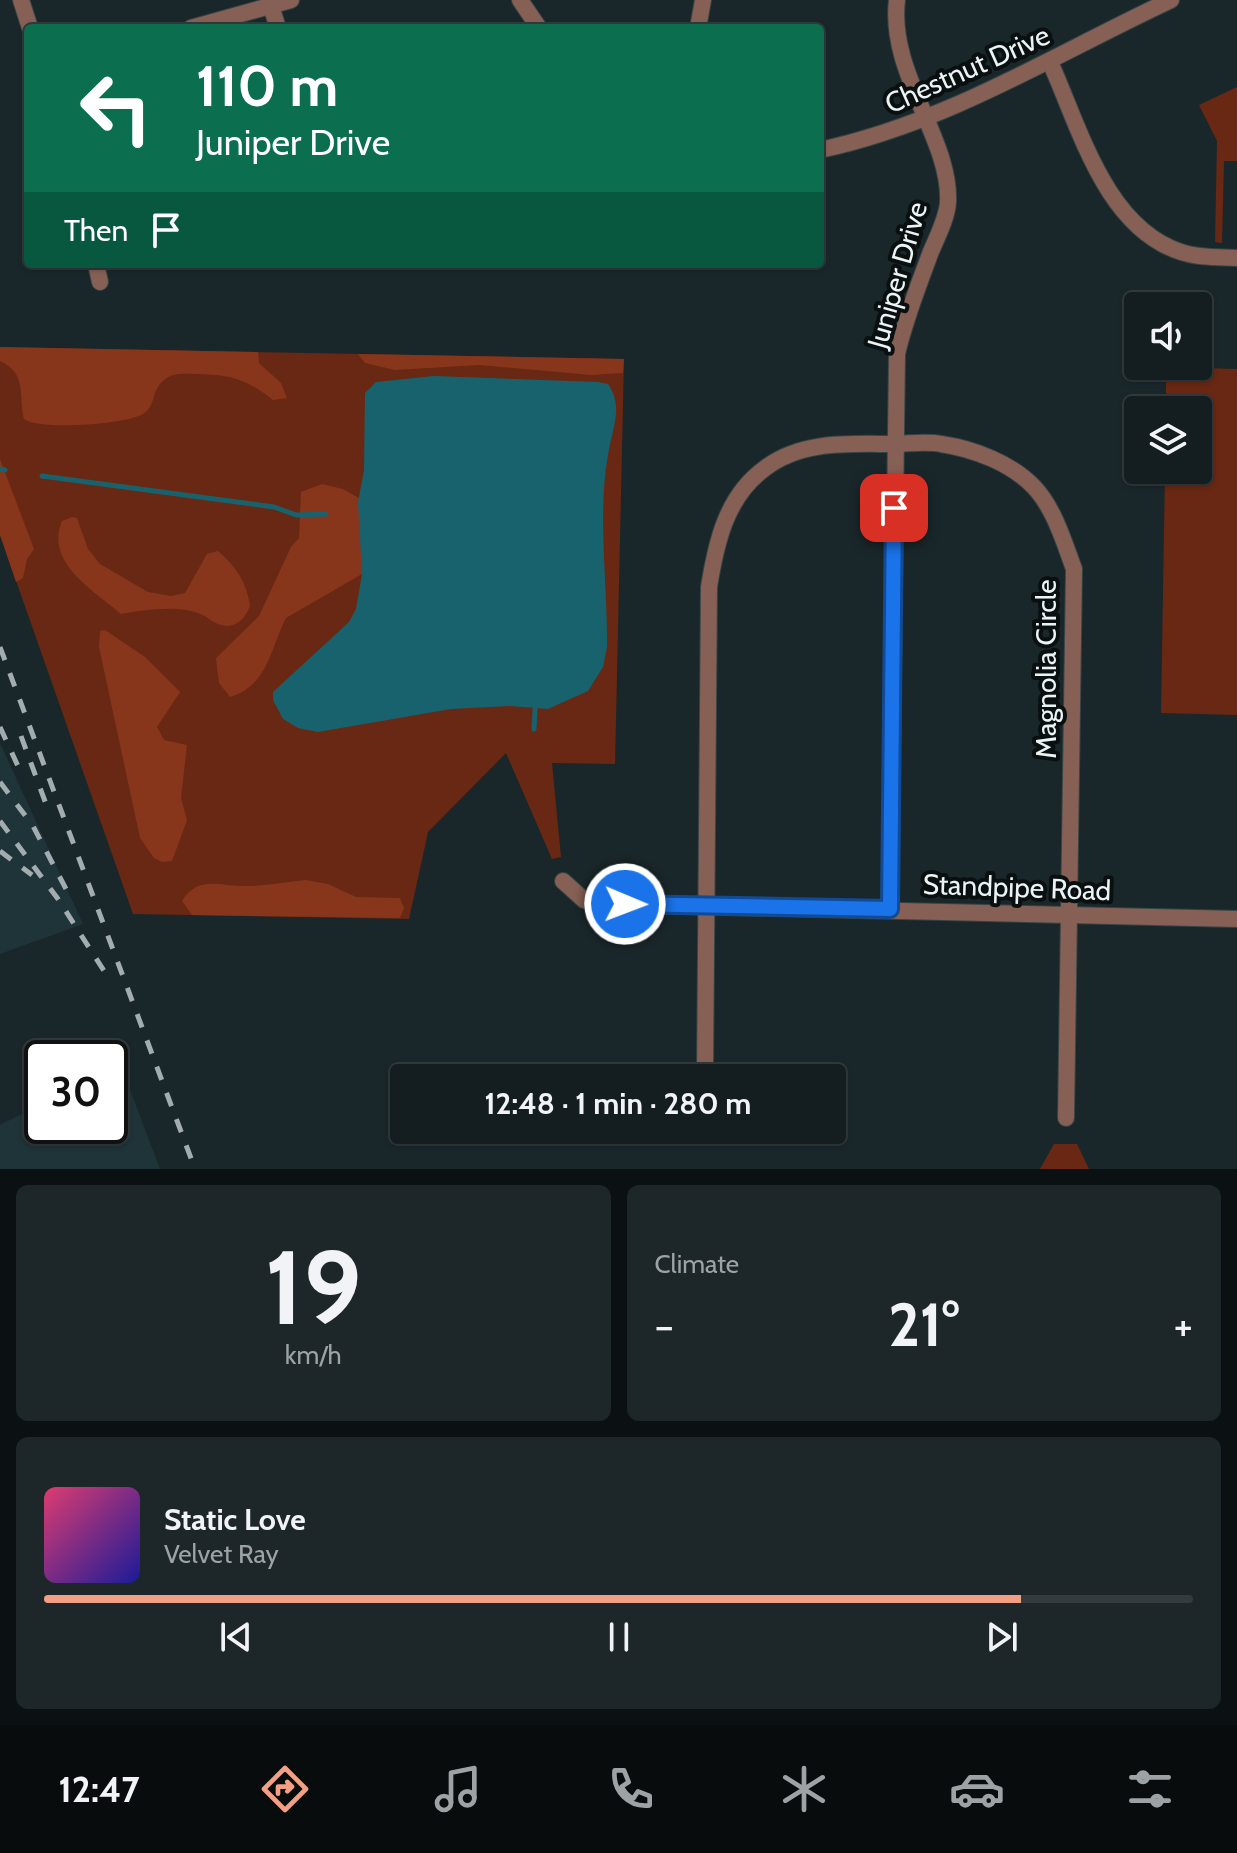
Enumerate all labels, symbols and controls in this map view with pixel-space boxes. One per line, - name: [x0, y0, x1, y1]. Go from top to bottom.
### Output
- street label: Chestnut Drive: [879, 18, 1055, 120]
- text: 110 m: [196, 52, 338, 120]
- icon: left: [64, 56, 168, 160]
- text: Juniper Drive: [196, 120, 390, 164]
- street label: Juniper Drive: [860, 198, 934, 353]
- icon: arrive: [144, 208, 188, 252]
- text: Then: [64, 212, 128, 249]
- map controls: [1124, 292, 1212, 484]
- button: sound: [1124, 292, 1212, 380]
- button: layers: [1124, 396, 1212, 484]
- pin: [860, 474, 928, 542]
- icon: arrive: [872, 486, 916, 530]
- street label: Magnolia Circle: [1029, 579, 1063, 759]
- position arrow: [583, 862, 667, 946]
- street label: Standpipe Road: [922, 867, 1112, 907]
- speed limit sign: 30: [24, 1040, 128, 1144]
- text: 12:48 · 1 min · 280 m: [485, 1085, 751, 1122]
- text: 19: [265, 1224, 362, 1350]
- text: Climate: [655, 1248, 739, 1280]
- text: 21°: [888, 1288, 959, 1361]
- text: −: [655, 1299, 674, 1352]
- text: +: [1174, 1299, 1193, 1352]
- text: km/h: [285, 1339, 342, 1371]
- text: Static Love: [164, 1501, 306, 1538]
- text: Velvet Ray: [164, 1538, 279, 1570]
- icon: previous: [214, 1615, 258, 1659]
- icon: pause: [597, 1615, 641, 1659]
- icon: next: [980, 1615, 1024, 1659]
- icon: directions: [257, 1761, 313, 1817]
- icon: music: [430, 1761, 486, 1817]
- icon: phone: [603, 1761, 659, 1817]
- icon: climate: [776, 1761, 832, 1817]
- icon: car: [949, 1761, 1005, 1817]
- icon: filters: [1122, 1761, 1178, 1817]
- text: 12:47: [59, 1767, 140, 1811]

